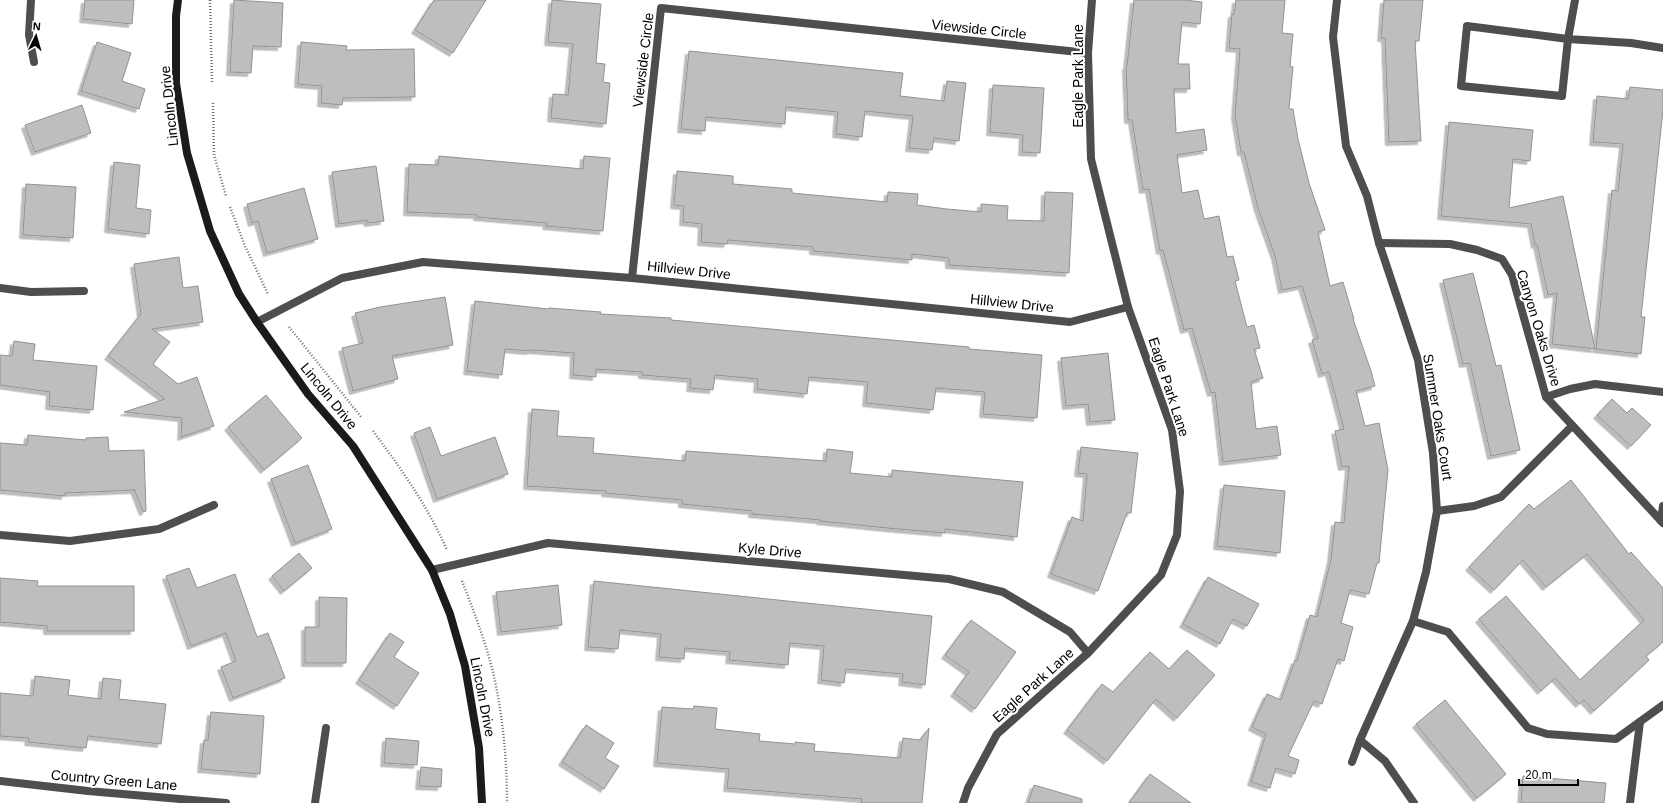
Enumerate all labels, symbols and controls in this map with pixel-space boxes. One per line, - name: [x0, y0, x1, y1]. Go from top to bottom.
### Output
- street label: Viewside Circle: [629, 11, 657, 108]
- north arrow: [16, 16, 56, 56]
- street label: Viewside Circle: [931, 16, 1028, 42]
- text: N: [32, 20, 41, 32]
- street label: Eagle Park Lane: [1070, 24, 1086, 128]
- street label: Lincoln Drive: [157, 65, 181, 147]
- street label: Hillview Drive: [646, 258, 732, 282]
- street label: Canyon Oaks Drive: [1514, 268, 1564, 389]
- street label: Hillview Drive: [969, 291, 1055, 315]
- street label: Eagle Park Lane: [1145, 335, 1193, 439]
- street label: Summer Oaks Court: [1420, 353, 1456, 481]
- street label: Lincoln Drive: [297, 360, 361, 433]
- street label: Kyle Drive: [738, 539, 803, 561]
- street label: Eagle Park Lane: [989, 644, 1077, 726]
- street label: Lincoln Drive: [467, 656, 499, 738]
- scale bar: [1519, 761, 1578, 787]
- street label: Country Green Lane: [50, 767, 178, 794]
- text: 20 m: [1525, 768, 1552, 782]

